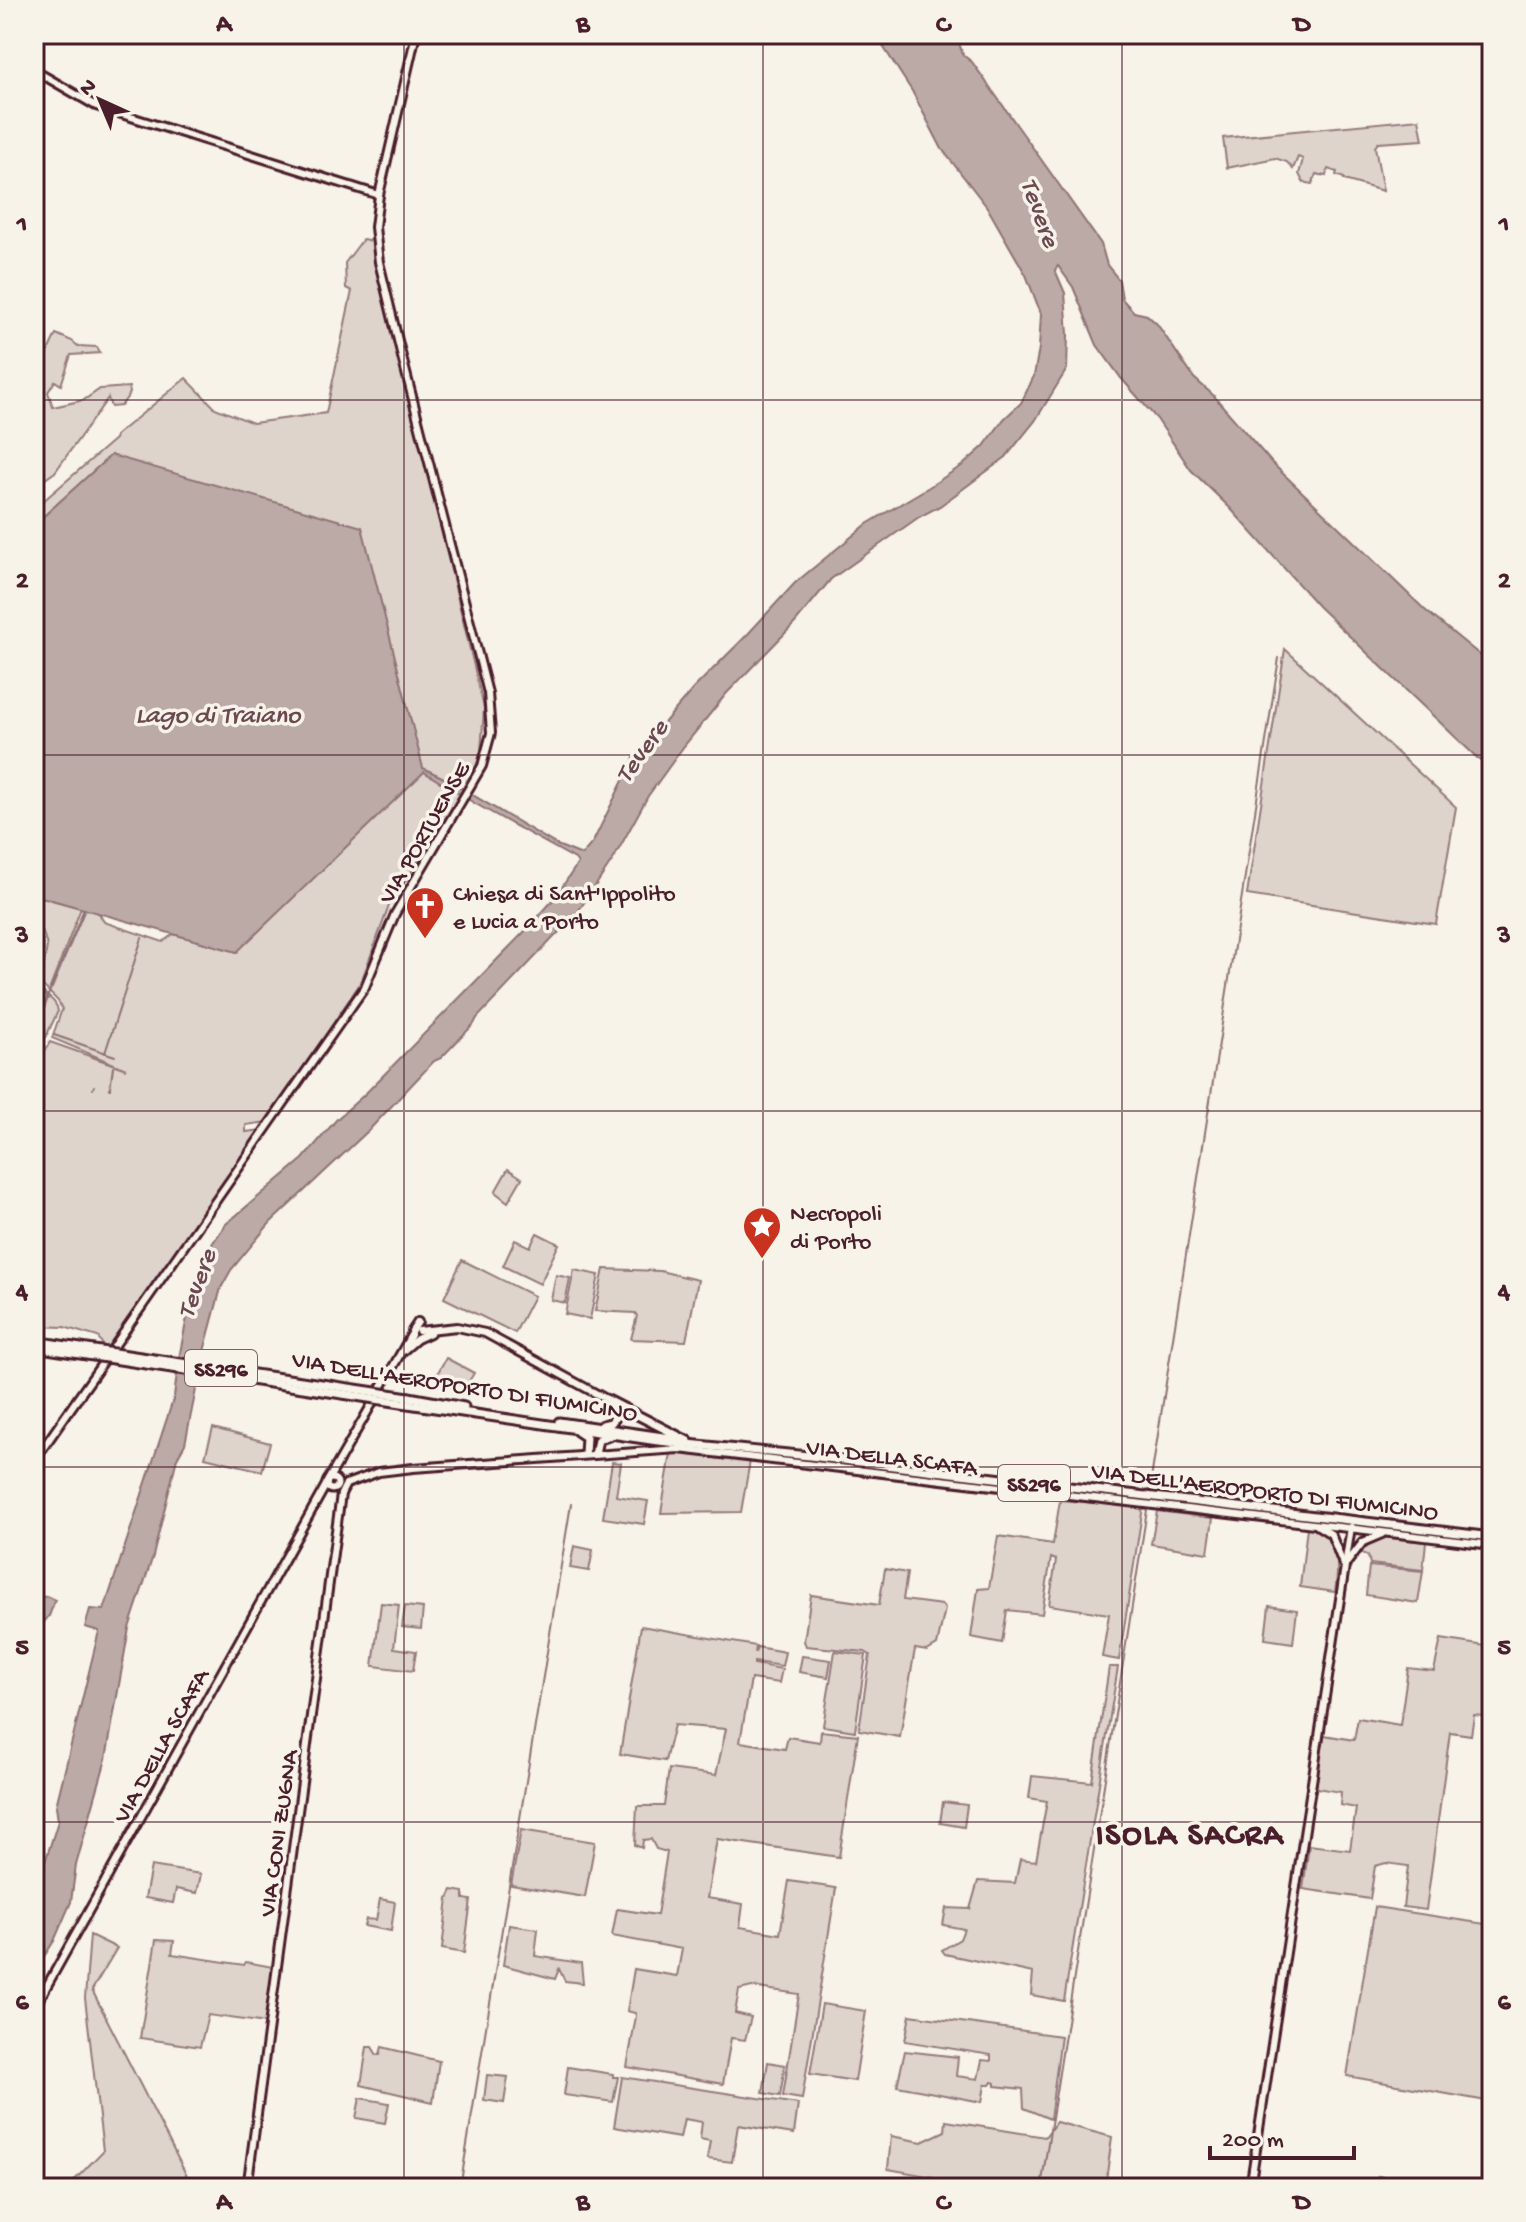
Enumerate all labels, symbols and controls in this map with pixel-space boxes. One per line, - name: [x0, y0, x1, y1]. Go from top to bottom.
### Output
- text: A: [215, 11, 233, 42]
- text: B: [575, 11, 591, 42]
- text: C: [936, 11, 953, 42]
- text: D: [1292, 11, 1312, 42]
- north arrow: [60, 60, 140, 140]
- text: N: [75, 74, 103, 103]
- water label: Tevere: [1011, 175, 1065, 254]
- text: 1: [16, 211, 27, 242]
- text: 1: [1498, 211, 1509, 242]
- text: 2: [16, 567, 29, 598]
- text: 2: [1498, 567, 1511, 598]
- water label: Lago di Traiano: [136, 702, 302, 733]
- water label: Tevere: [610, 714, 678, 790]
- street label: VIA PORTUENSE: [373, 757, 479, 911]
- place label: Chiesa di Sant'Ippolito e Lucia a Porto: [453, 881, 676, 938]
- church icon: Chiesa di Sant'Ippolito e Lucia a Porto: [404, 885, 446, 940]
- text: 3: [14, 922, 29, 953]
- text: 3: [1496, 922, 1511, 953]
- place label: Necropoli di Porto: [790, 1201, 882, 1258]
- place icon: Necropoli di Porto: [741, 1205, 783, 1260]
- water label: Tevere: [173, 1244, 226, 1323]
- text: 4: [15, 1278, 29, 1309]
- text: 4: [1497, 1278, 1511, 1309]
- street label: VIA DELL'AEROPORTO DI FIUMICINO: [289, 1347, 639, 1430]
- road number: SS296: [185, 1350, 257, 1386]
- street label: VIA DELLA SCAFA: [804, 1434, 980, 1485]
- street label: VIA DELL'AEROPORTO DI FIUMICINO: [1088, 1458, 1440, 1529]
- road number: SS296: [998, 1465, 1070, 1501]
- text: 5: [15, 1634, 29, 1665]
- text: 5: [1497, 1634, 1511, 1665]
- street label: VIA DELLA SCAFA: [108, 1663, 218, 1830]
- street label: VIA CONI ZUGNA: [254, 1747, 307, 1920]
- district label: ISOLA SACRA: [1096, 1818, 1284, 1856]
- text: 6: [15, 1989, 29, 2020]
- text: 6: [1497, 1989, 1511, 2020]
- scale bar: [1210, 2110, 1354, 2160]
- text: 200 m: [1222, 2127, 1284, 2156]
- text: A: [215, 2189, 233, 2220]
- text: B: [575, 2189, 591, 2220]
- text: C: [936, 2189, 953, 2220]
- text: D: [1292, 2189, 1312, 2220]

